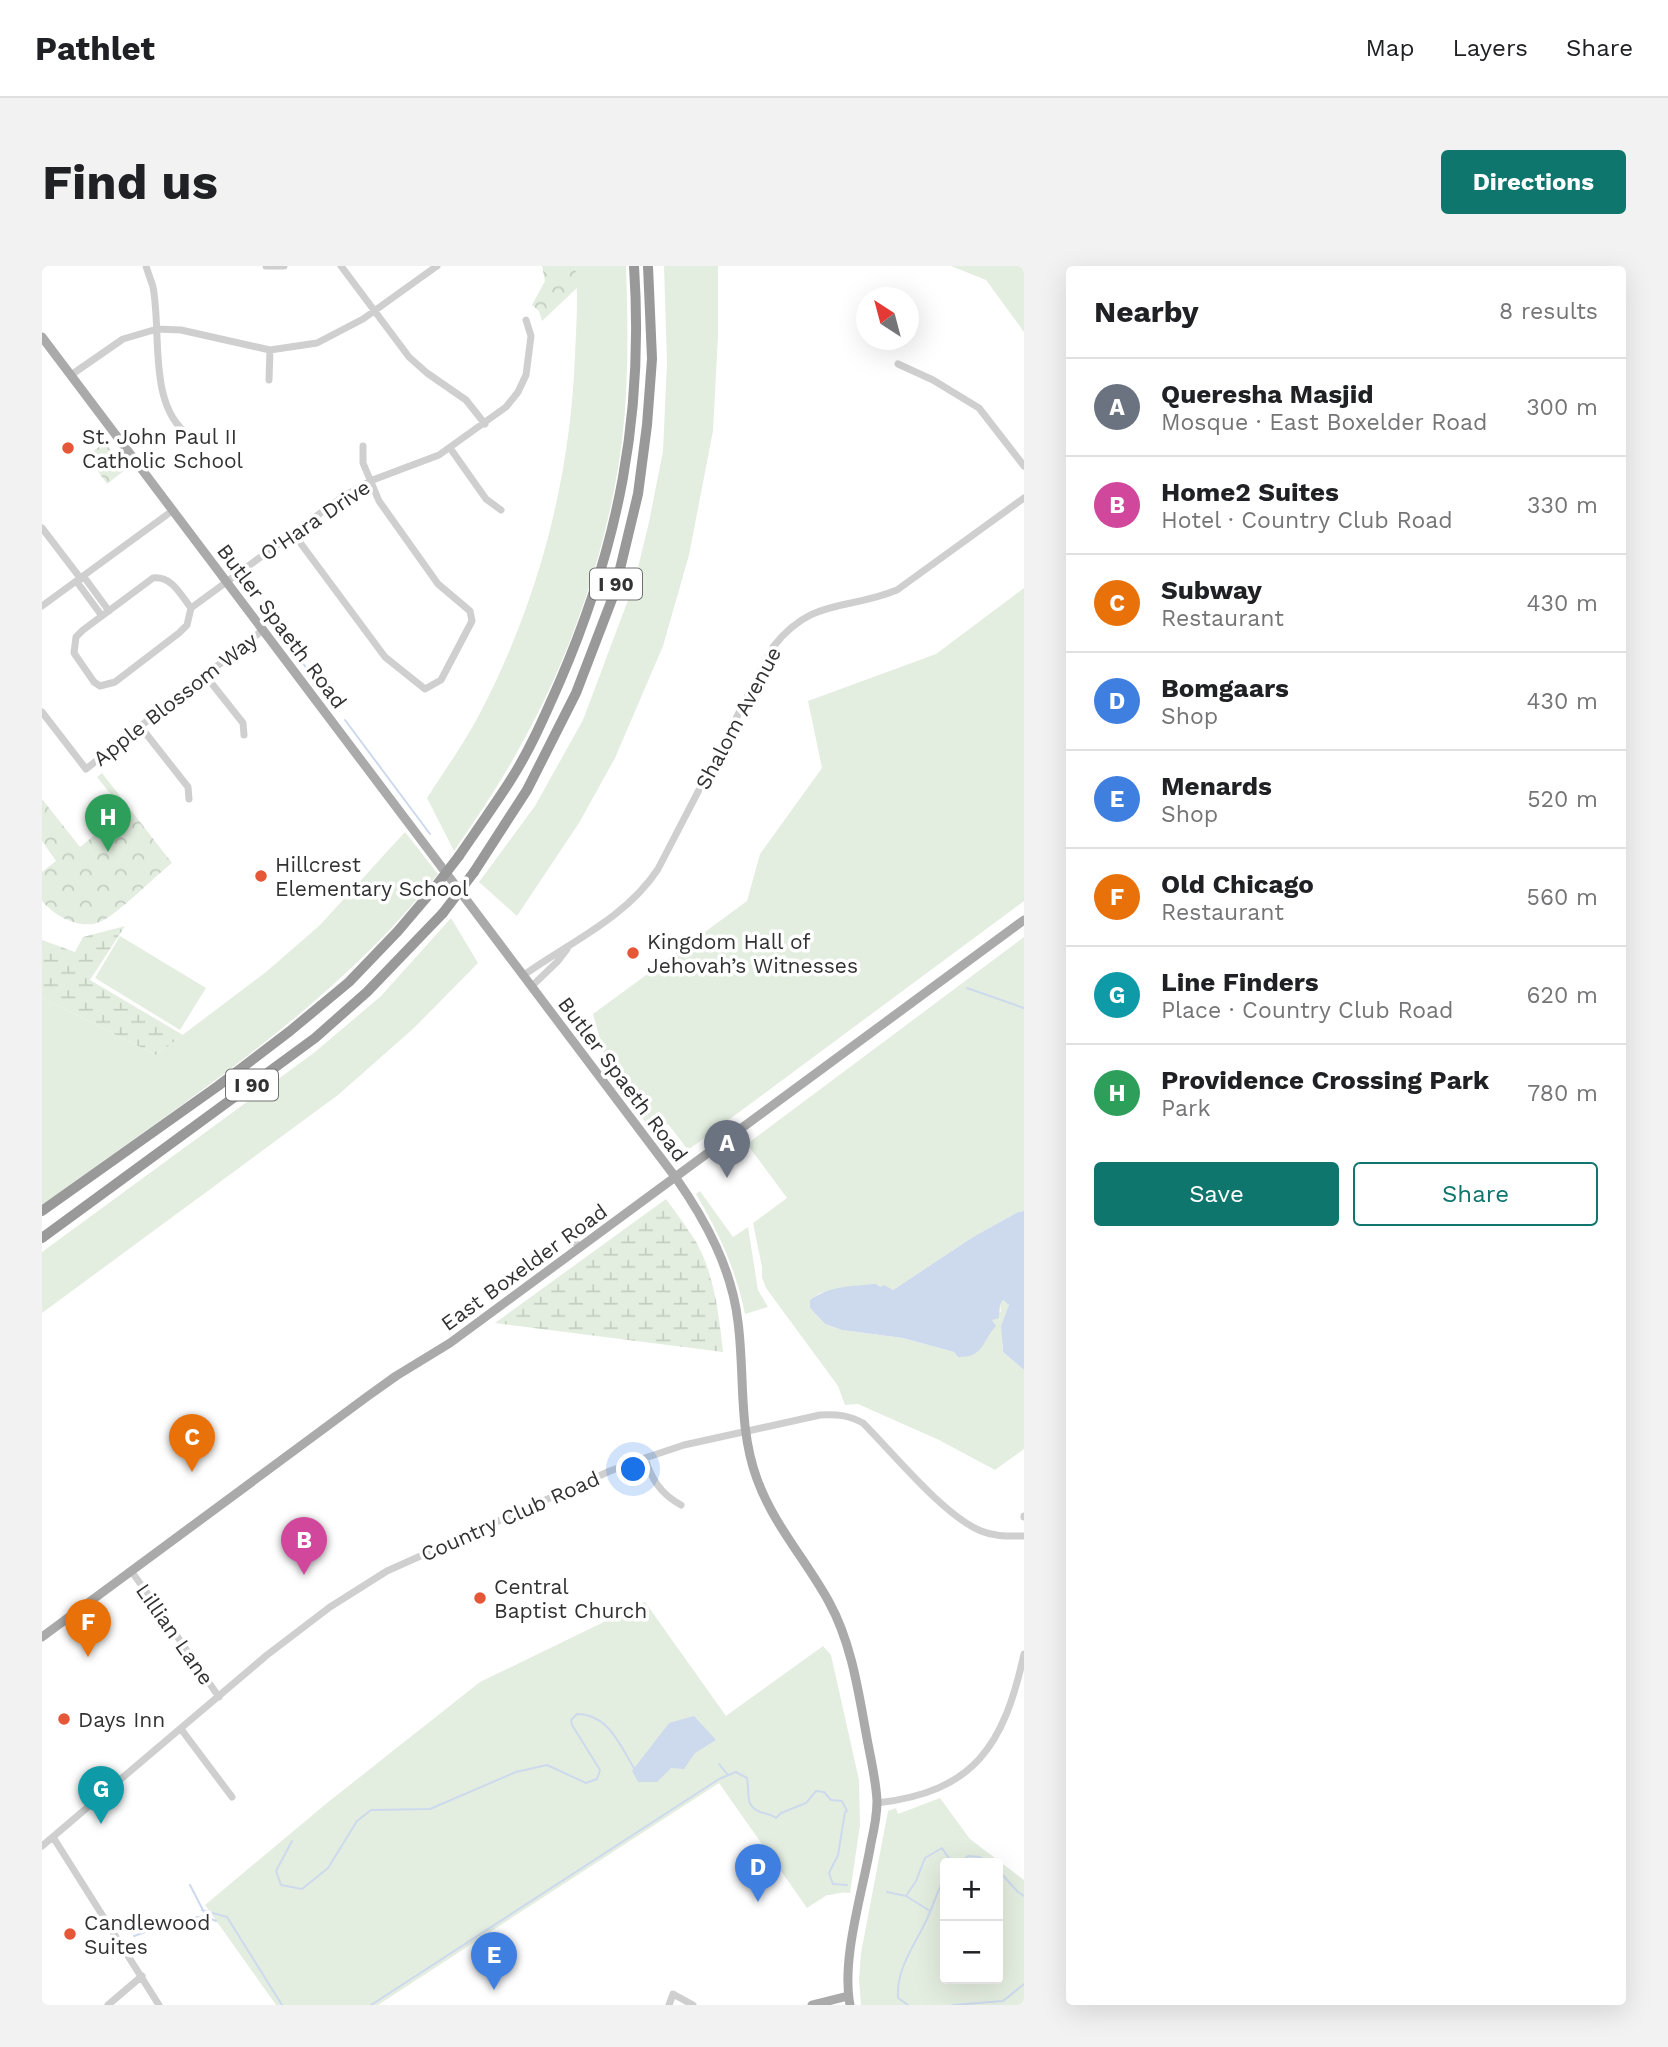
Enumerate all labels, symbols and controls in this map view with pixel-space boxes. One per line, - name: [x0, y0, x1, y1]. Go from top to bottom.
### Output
- text: Pathlet: [35, 29, 155, 68]
- text: Map: [1366, 34, 1414, 62]
- text: Layers: [1452, 34, 1528, 62]
- text: Share: [1566, 34, 1633, 62]
- button: Directions: [1441, 150, 1626, 214]
- text: Find us: [42, 153, 218, 211]
- north arrow: [856, 287, 919, 350]
- text: Nearby: [1094, 294, 1199, 329]
- text: 8 results: [1499, 298, 1598, 325]
- text: Queresha Masjid: [1161, 379, 1374, 409]
- text: A: [1109, 394, 1125, 421]
- text: 300 m: [1526, 394, 1598, 421]
- text: Mosque · East Boxelder Road: [1161, 409, 1487, 436]
- place label: St. John Paul II Catholic School: [82, 424, 244, 473]
- marker: St. John Paul II Catholic School: [60, 440, 76, 456]
- street label: O'Hara Drive: [255, 474, 375, 566]
- text: Home2 Suites: [1161, 477, 1339, 507]
- text: B: [1109, 492, 1125, 519]
- text: 330 m: [1527, 492, 1598, 519]
- text: Hotel · Country Club Road: [1161, 507, 1453, 534]
- street label: Butler Spaeth Road: [212, 539, 352, 713]
- road number: I 90: [590, 568, 642, 600]
- text: Subway: [1161, 575, 1262, 605]
- text: C: [1109, 590, 1125, 617]
- text: 430 m: [1526, 590, 1598, 617]
- text: Restaurant: [1161, 605, 1284, 632]
- street label: Apple Blossom Way: [88, 627, 262, 771]
- street label: Shalom Avenue: [690, 642, 786, 794]
- text: Bomgaars: [1161, 673, 1289, 703]
- text: D: [1109, 688, 1125, 715]
- text: 430 m: [1526, 688, 1598, 715]
- text: Shop: [1161, 703, 1218, 730]
- text: Menards: [1161, 771, 1272, 801]
- text: E: [1110, 786, 1124, 813]
- text: 520 m: [1527, 786, 1598, 813]
- pin: H: [85, 794, 131, 852]
- text: Shop: [1161, 801, 1218, 828]
- place label: Hillcrest Elementary School: [275, 852, 469, 901]
- marker: Hillcrest Elementary School: [253, 868, 269, 884]
- text: Old Chicago: [1161, 869, 1314, 899]
- text: F: [1110, 884, 1124, 911]
- text: 560 m: [1527, 884, 1598, 911]
- text: Restaurant: [1161, 899, 1284, 926]
- place label: Kingdom Hall of Jehovah’s Witnesses: [647, 929, 858, 978]
- marker: Kingdom Hall of Jehovah’s Witnesses: [625, 945, 641, 961]
- text: Line Finders: [1161, 967, 1319, 997]
- text: G: [1109, 982, 1125, 1009]
- text: 620 m: [1527, 982, 1598, 1009]
- street label: Butler Spaeth Road: [553, 992, 693, 1166]
- text: Place · Country Club Road: [1161, 997, 1454, 1024]
- text: Providence Crossing Park: [1161, 1065, 1489, 1095]
- road number: I 90: [226, 1070, 278, 1100]
- text: H: [1108, 1080, 1126, 1107]
- text: 780 m: [1527, 1080, 1598, 1107]
- text: Park: [1161, 1095, 1210, 1122]
- pin: A: [704, 1120, 750, 1178]
- button: Save: [1094, 1162, 1339, 1226]
- button: Share: [1353, 1162, 1598, 1226]
- street label: East Boxelder Road: [436, 1198, 612, 1336]
- pin: C: [169, 1414, 215, 1472]
- your location: [616, 1452, 650, 1486]
- street label: Country Club Road: [417, 1465, 603, 1567]
- pin: B: [281, 1517, 327, 1575]
- place label: Central Baptist Church: [494, 1574, 647, 1623]
- street label: Lillian Lane: [131, 1578, 219, 1690]
- marker: Central Baptist Church: [472, 1590, 488, 1606]
- pin: F: [65, 1599, 111, 1657]
- place label: Days Inn: [78, 1707, 165, 1732]
- marker: Days Inn: [56, 1711, 72, 1727]
- pin: G: [78, 1766, 124, 1824]
- pin: D: [735, 1844, 781, 1902]
- map controls: [940, 1858, 1003, 1984]
- button: +: [940, 1858, 1003, 1921]
- place label: Candlewood Suites: [84, 1910, 210, 1959]
- button: −: [940, 1921, 1003, 1984]
- marker: Candlewood Suites: [62, 1926, 78, 1942]
- pin: E: [471, 1932, 517, 1990]

